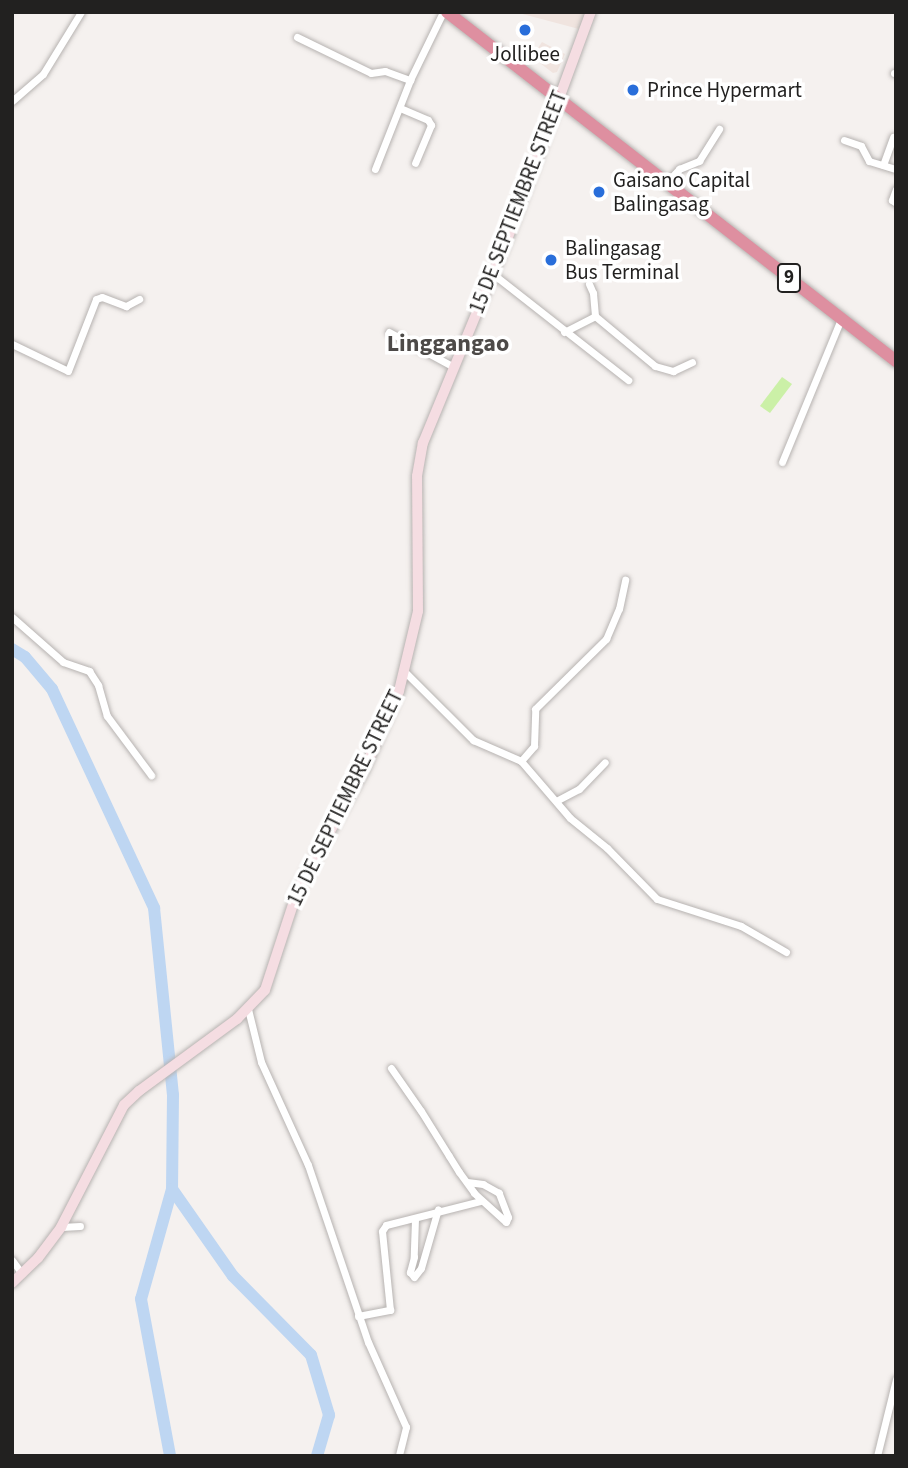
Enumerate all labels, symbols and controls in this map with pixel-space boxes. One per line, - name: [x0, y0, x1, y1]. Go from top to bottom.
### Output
- marker: Jollibee: [517, 22, 533, 38]
- place label: Jollibee: [490, 41, 560, 67]
- place label: Prince Hypermart: [647, 77, 802, 103]
- marker: Prince Hypermart: [625, 82, 641, 98]
- street label: 15 DE SEPTIEMBRE STREET: [464, 87, 572, 317]
- place label: Gaisano Capital Balingasag: [613, 167, 750, 217]
- marker: Gaisano Capital Balingasag: [591, 184, 607, 200]
- place label: Balingasag Bus Terminal: [565, 235, 679, 285]
- marker: Balingasag Bus Terminal: [543, 252, 559, 268]
- road number: 9: [777, 262, 801, 294]
- district label: Linggangao: [387, 330, 509, 358]
- street label: 15 DE SEPTIEMBRE STREET: [282, 686, 408, 910]

